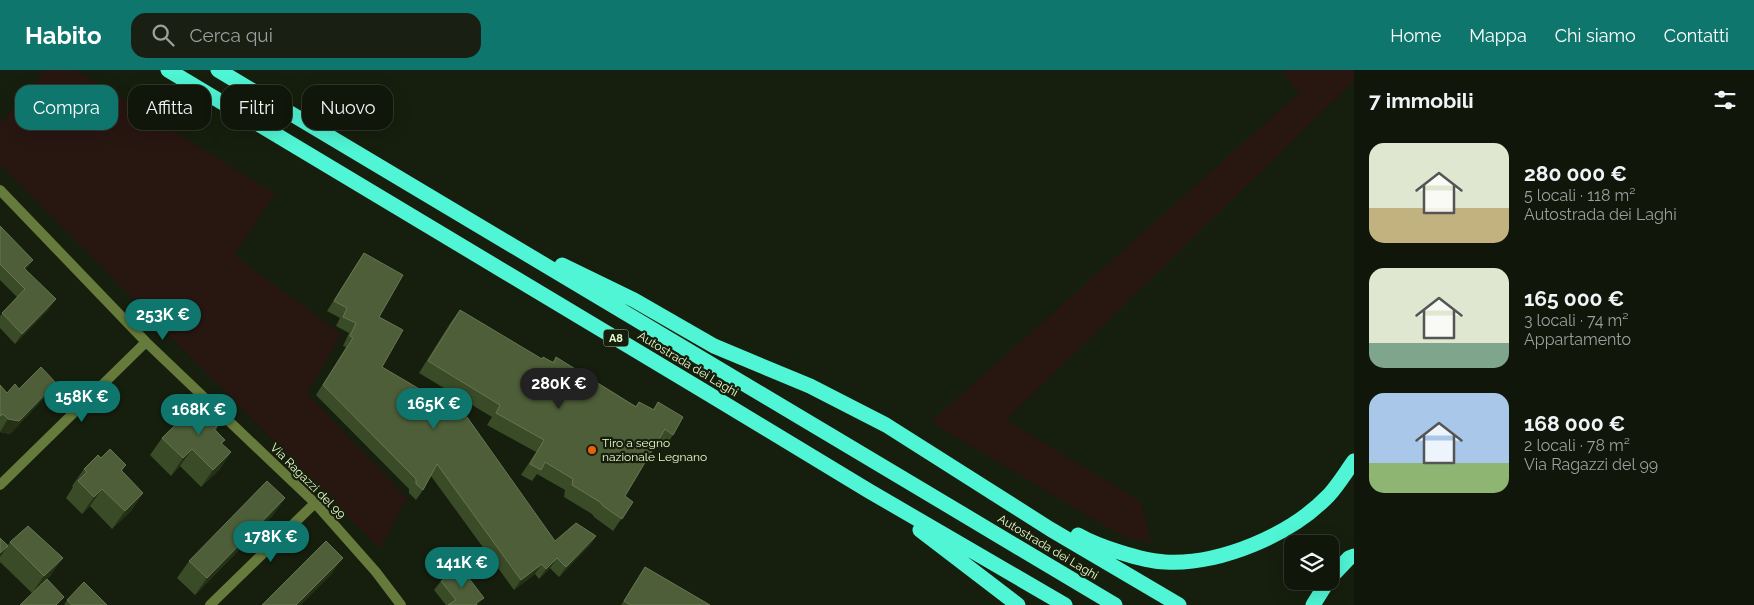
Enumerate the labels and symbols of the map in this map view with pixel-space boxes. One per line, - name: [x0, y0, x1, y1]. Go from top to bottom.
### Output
- pin: 253K €: [122, 298, 204, 341]
- street label: Autostrada dei Laghi: [635, 329, 741, 399]
- road number: A8: [604, 330, 628, 346]
- pin: 280K €: [518, 368, 600, 410]
- pin: 158K €: [41, 380, 123, 423]
- pin: 165K €: [393, 388, 475, 430]
- pin: 168K €: [158, 394, 240, 436]
- place label: Tiro a segno nazionale Legnano: [602, 436, 707, 464]
- street label: Via Ragazzi del 99: [267, 440, 349, 522]
- marker: Tiro a segno nazionale Legnano: [586, 444, 598, 456]
- street label: Autostrada dei Laghi: [995, 512, 1101, 582]
- pin: 178K €: [230, 520, 312, 563]
- pin: 141K €: [421, 546, 503, 589]

